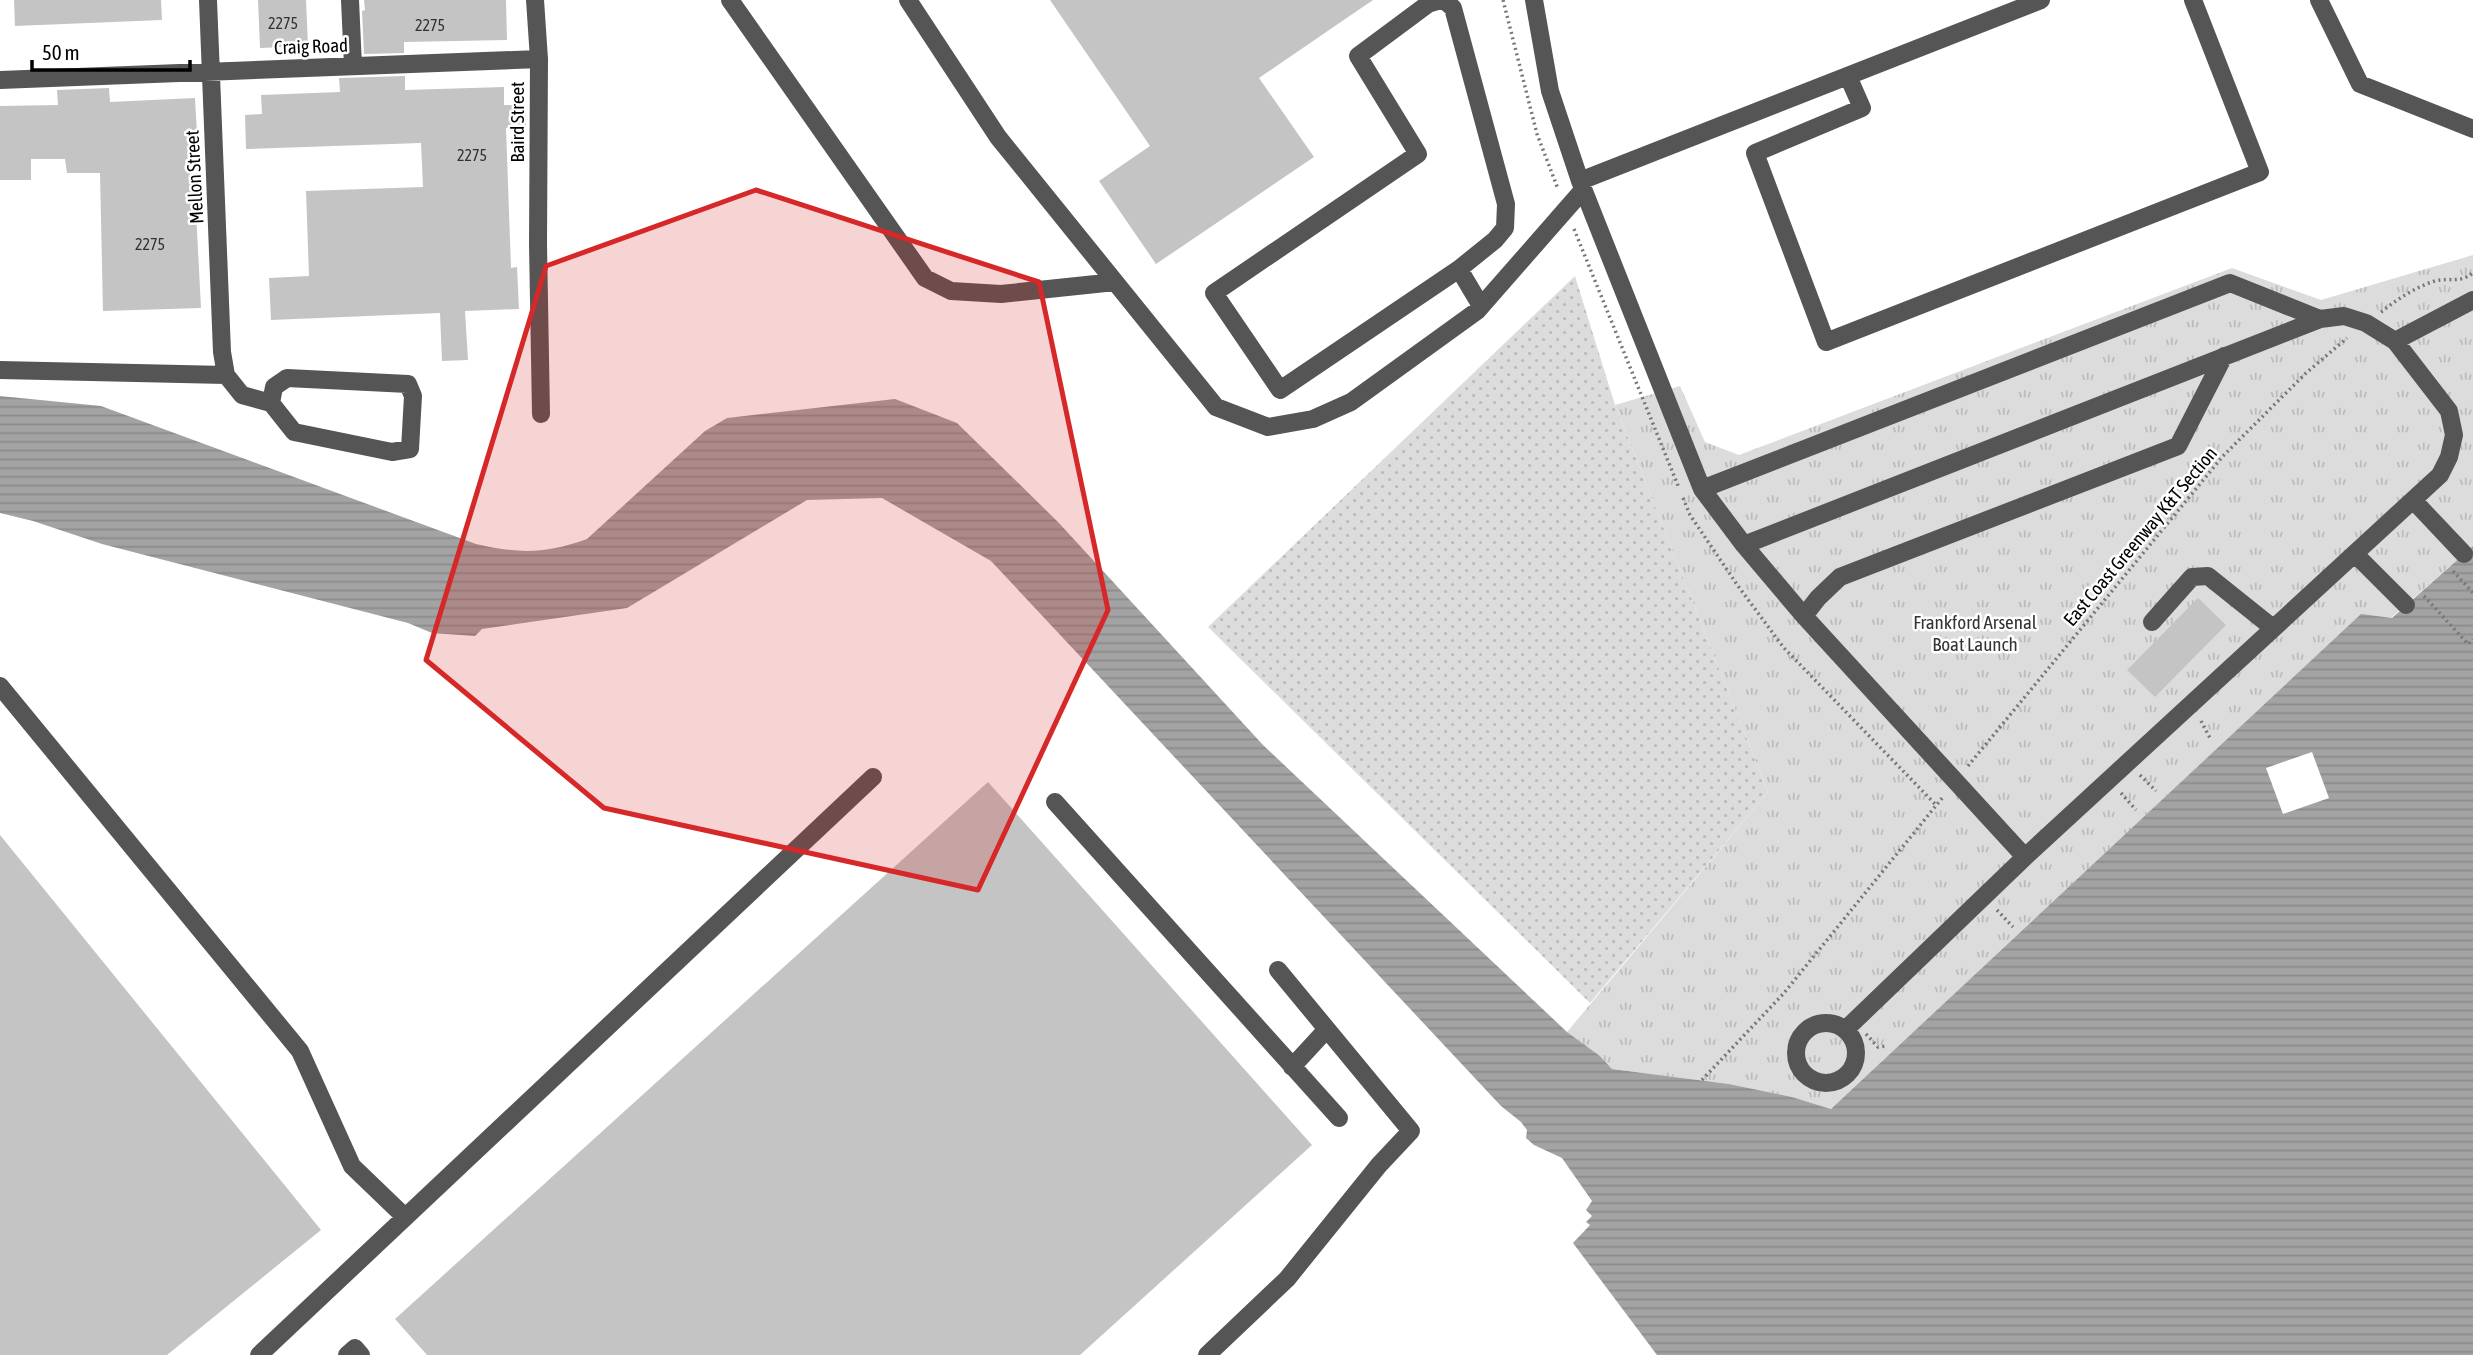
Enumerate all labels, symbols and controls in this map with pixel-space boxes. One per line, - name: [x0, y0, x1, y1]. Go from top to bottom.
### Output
- house number: 2275: [268, 14, 298, 32]
- house number: 2275: [415, 16, 445, 34]
- scale bar: [32, 28, 189, 72]
- street label: Craig Road: [274, 34, 348, 58]
- text: 50 m: [42, 40, 80, 64]
- street label: Baird Street: [506, 81, 528, 163]
- street label: Mellon Street: [181, 130, 207, 224]
- house number: 2275: [457, 146, 487, 164]
- house number: 2275: [135, 235, 165, 253]
- street label: East Coast Greenway K&T Section: [2059, 442, 2221, 630]
- park label: Frankford Arsenal Boat Launch: [1913, 611, 2037, 655]

